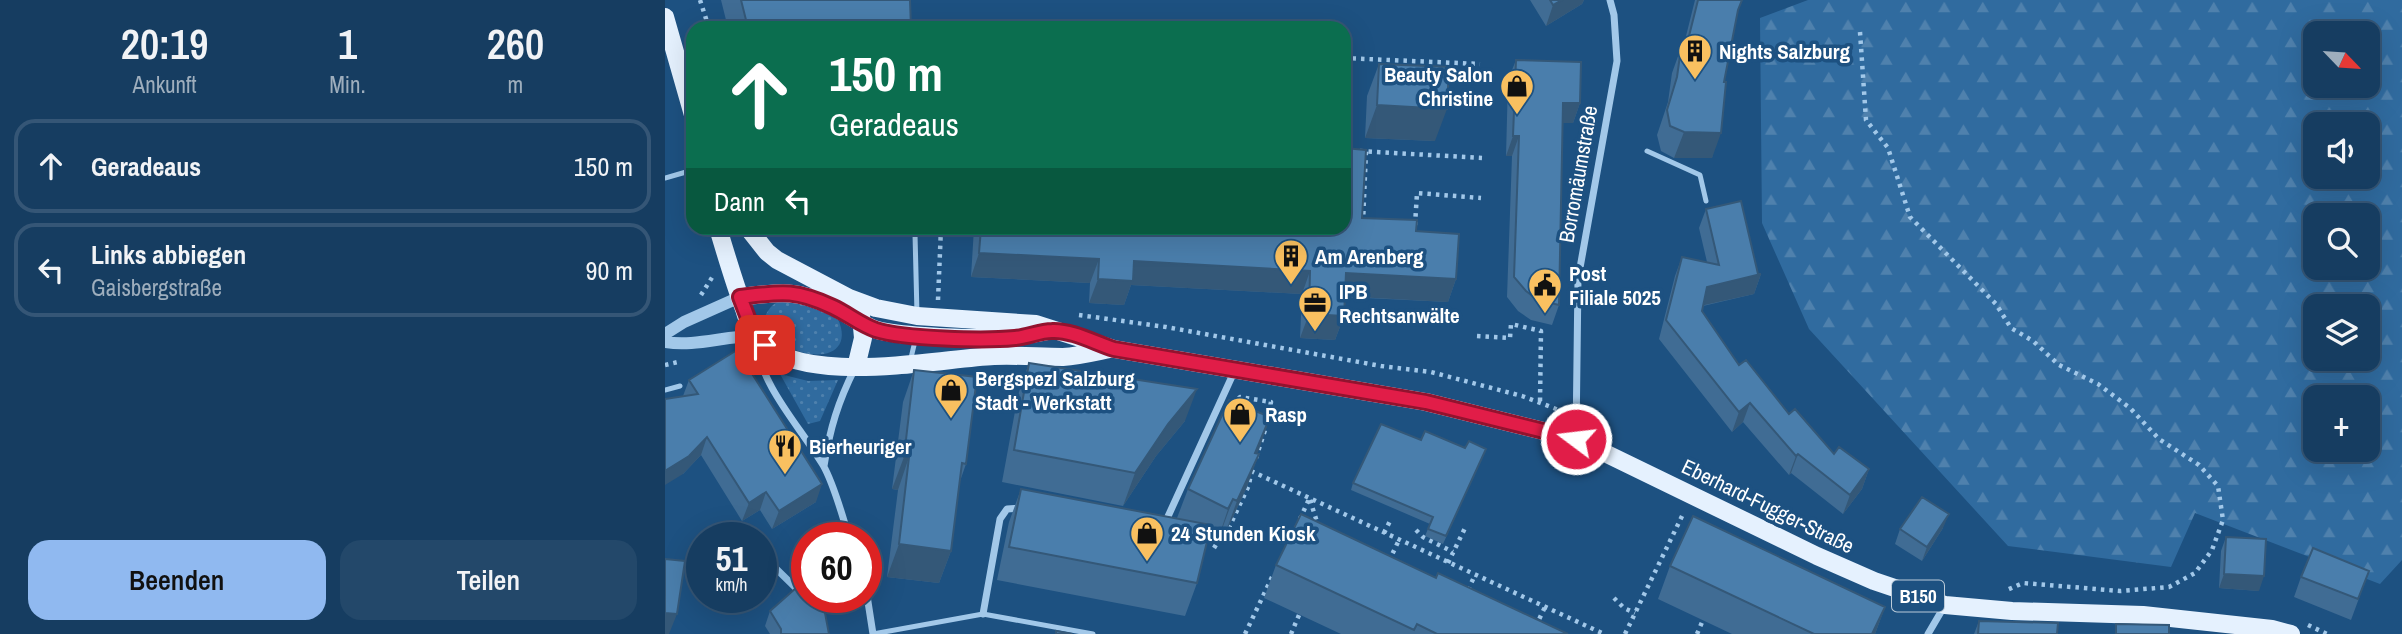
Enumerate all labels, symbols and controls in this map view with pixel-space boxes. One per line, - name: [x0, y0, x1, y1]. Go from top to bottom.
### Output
- text: 20:19: [121, 16, 208, 72]
- text: 1: [338, 16, 357, 72]
- text: 260: [487, 16, 544, 72]
- north arrow: [2303, 21, 2380, 98]
- map controls: [2303, 21, 2380, 462]
- building icon: Nights Salzburg: [1676, 32, 1714, 81]
- place label: Nights Salzburg: [1719, 37, 1851, 66]
- text: 150 m: [829, 40, 943, 106]
- icon: ahead: [714, 49, 805, 140]
- place label: Beauty Salon Christine: [1384, 60, 1493, 113]
- shop icon: Beauty Salon Christine: [1498, 67, 1536, 116]
- text: Ankunft: [133, 69, 197, 100]
- text: Min.: [329, 69, 366, 100]
- text: m: [508, 69, 523, 100]
- text: Geradeaus: [829, 103, 959, 146]
- street label: Borromäumstraße: [1552, 103, 1604, 245]
- button: sound: [2303, 112, 2380, 189]
- icon: ahead: [32, 147, 70, 185]
- text: Geradeaus: [91, 149, 201, 184]
- text: 150 m: [574, 149, 633, 184]
- icon: left: [779, 182, 817, 220]
- text: Dann: [714, 184, 765, 219]
- button: search: [2303, 203, 2380, 280]
- text: Links abbiegen: [91, 237, 246, 272]
- building icon: Am Arenberg: [1272, 237, 1310, 286]
- place label: Am Arenberg: [1315, 242, 1424, 271]
- icon: left: [32, 251, 70, 289]
- text: 90 m: [586, 253, 633, 288]
- place label: Post Filiale 5025: [1569, 259, 1661, 312]
- public building icon: Post Filiale 5025: [1526, 266, 1564, 315]
- text: Gaisbergstraße: [91, 272, 222, 303]
- place label: IPB Rechtsanwälte: [1339, 277, 1460, 330]
- office icon: IPB Rechtsanwälte: [1296, 284, 1334, 333]
- button: layers: [2303, 294, 2380, 371]
- pin: [735, 315, 795, 375]
- icon: arrive: [746, 326, 784, 364]
- place label: Bergspezl Salzburg Stadt - Werkstatt: [975, 364, 1135, 417]
- shop icon: Bergspezl Salzburg Stadt - Werkstatt: [932, 371, 970, 420]
- button: +: [2303, 385, 2380, 462]
- shop icon: Rasp: [1221, 395, 1259, 444]
- place label: Rasp: [1265, 400, 1307, 429]
- position arrow: [1539, 402, 1613, 476]
- restaurant icon: Bierheuriger: [766, 427, 804, 476]
- place label: Bierheuriger: [809, 432, 912, 461]
- street label: Eberhard-Fugger-Straße: [1677, 452, 1859, 560]
- shop icon: 24 Stunden Kiosk: [1128, 514, 1166, 563]
- place label: 24 Stunden Kiosk: [1171, 519, 1316, 548]
- speed limit sign: 60: [791, 522, 882, 613]
- text: 51: [716, 535, 747, 582]
- button: Beenden: [28, 540, 326, 620]
- button: Teilen: [340, 540, 637, 620]
- text: km/h: [716, 572, 748, 597]
- road number: B150: [1892, 580, 1944, 611]

